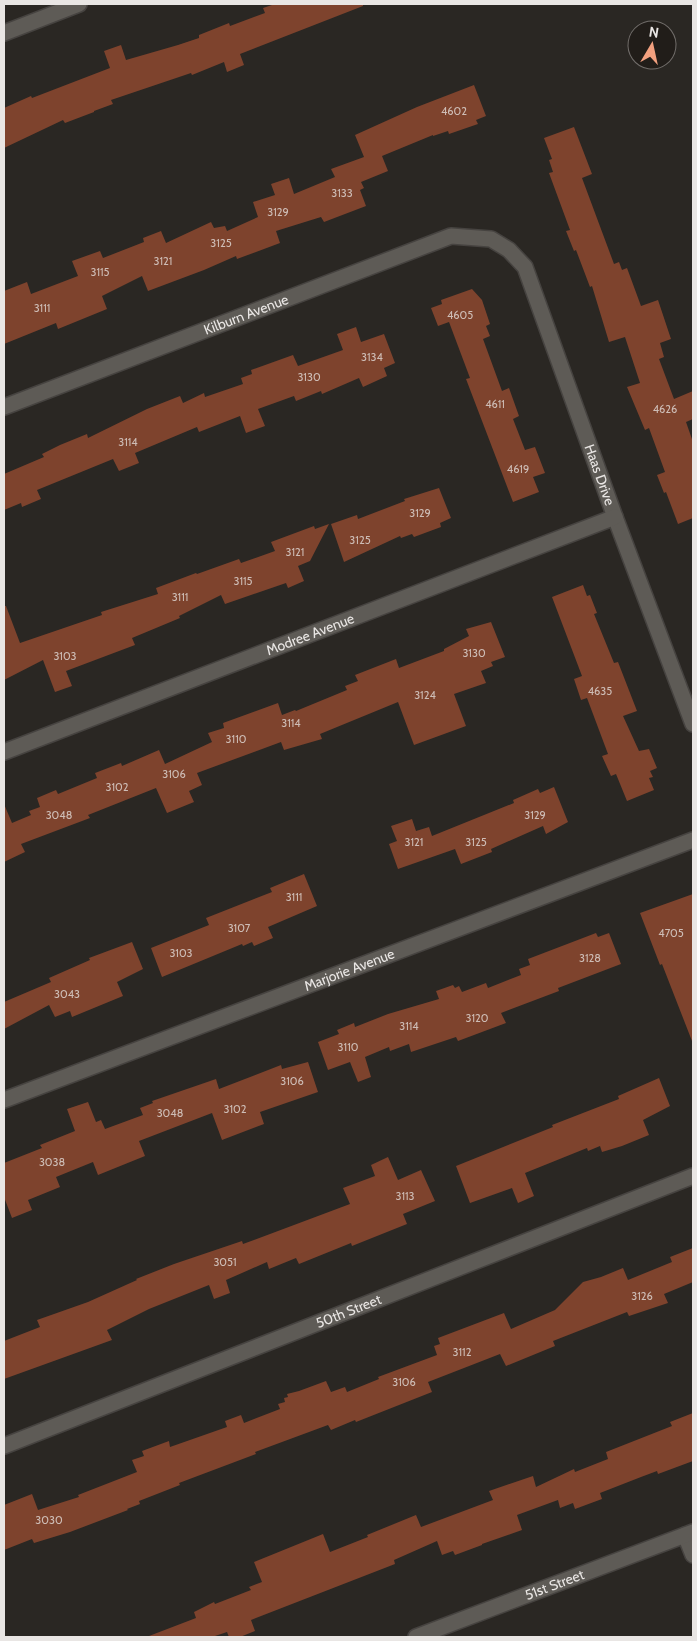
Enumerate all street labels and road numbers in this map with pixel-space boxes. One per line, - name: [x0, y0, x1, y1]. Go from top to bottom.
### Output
- street label: Kilburn Avenue: [201, 290, 291, 339]
- street label: Haas Drive: [581, 442, 619, 508]
- street label: Modree Avenue: [264, 609, 357, 659]
- street label: Marjorie Avenue: [301, 944, 397, 995]
- street label: 50th Street: [313, 1290, 384, 1332]
- street label: 51st Street: [522, 1565, 587, 1604]

